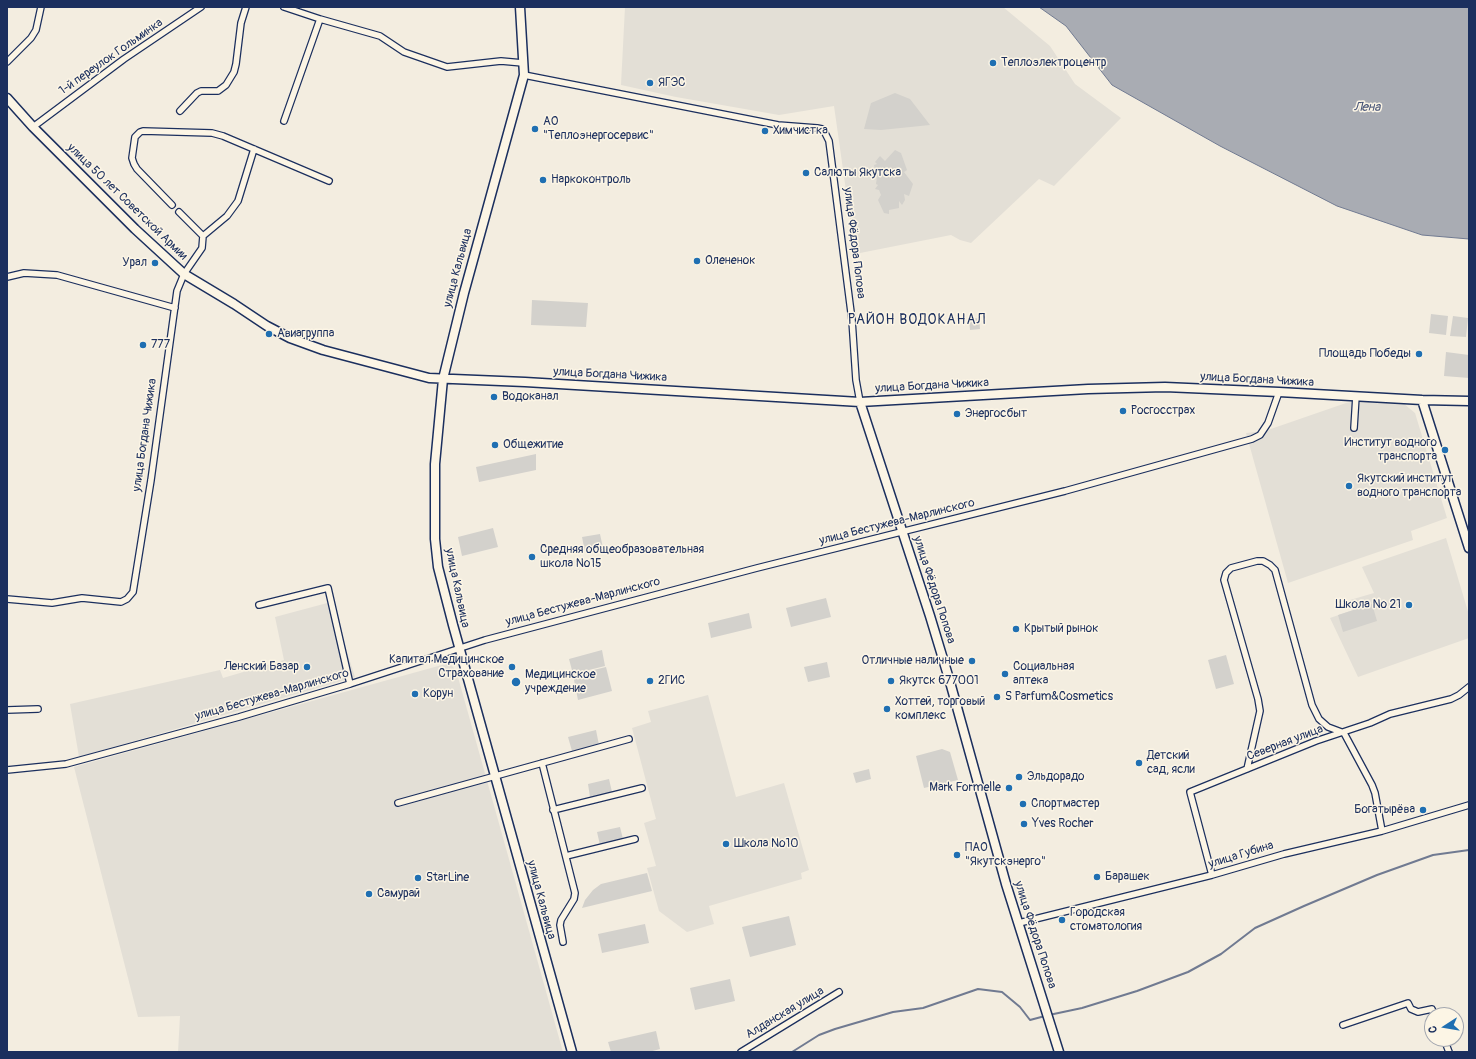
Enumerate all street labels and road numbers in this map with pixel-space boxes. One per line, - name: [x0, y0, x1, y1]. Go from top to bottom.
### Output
- street label: 1-й переулок Гольминка: [56, 16, 166, 98]
- street label: улица 50 лет Советской Армии: [64, 141, 190, 263]
- street label: улица Фёдора Попова: [840, 186, 868, 300]
- street label: улица Кальвица: [441, 227, 475, 309]
- street label: улица Богдана Чижика: [553, 365, 667, 385]
- street label: улица Богдана Чижика: [1200, 370, 1314, 390]
- street label: улица Богдана Чижика: [875, 376, 989, 396]
- street label: улица Богдана Чижика: [130, 378, 160, 492]
- street label: улица Бестужева-Марлинского: [818, 496, 976, 548]
- street label: улица Фёдора Попова: [910, 534, 958, 646]
- street label: улица Кальвица: [442, 547, 472, 629]
- street label: улица Бестужева-Марлинского: [504, 574, 662, 630]
- street label: улица Бестужева-Марлинского: [193, 666, 351, 724]
- street label: Северная улица: [1245, 722, 1325, 764]
- street label: улица Губина: [1207, 838, 1275, 872]
- street label: улица Кальвица: [524, 859, 558, 941]
- street label: улица Фёдора Попова: [1011, 879, 1059, 991]
- street label: Алданская улица: [743, 984, 827, 1042]

